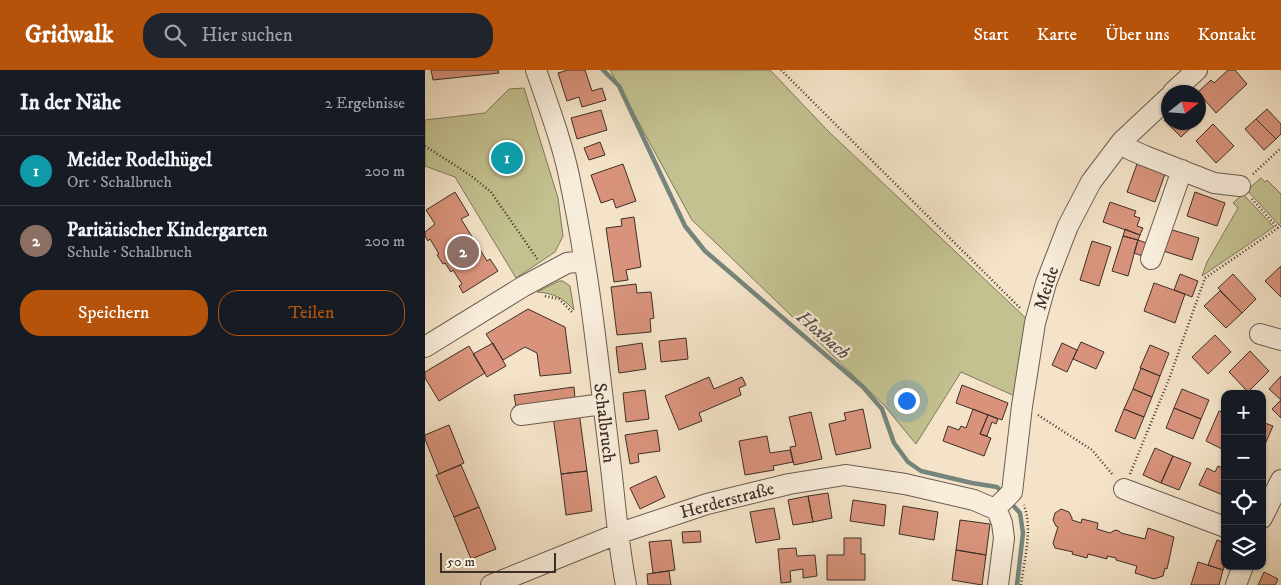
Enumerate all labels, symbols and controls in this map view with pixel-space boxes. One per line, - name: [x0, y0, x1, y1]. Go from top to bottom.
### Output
- search box: [143, 13, 493, 58]
- text: Gridwalk: [25, 20, 113, 50]
- icon: search: [161, 21, 189, 49]
- text: Hier suchen: [201, 24, 293, 47]
- text: Start: [973, 24, 1009, 46]
- text: Karte: [1037, 24, 1077, 46]
- text: Über uns: [1105, 24, 1169, 46]
- text: Kontakt: [1197, 24, 1256, 46]
- north arrow: [1161, 85, 1206, 130]
- text: In der Nähe: [20, 90, 121, 116]
- text: 2 Ergebnisse: [325, 93, 405, 113]
- pin: 1: [491, 139, 523, 177]
- text: Meider Rodelhügel: [67, 149, 212, 172]
- text: 1: [33, 161, 39, 181]
- text: 200 m: [364, 161, 405, 181]
- text: Ort · Schalbruch: [67, 172, 172, 192]
- text: Paritätischer Kindergarten: [67, 219, 267, 242]
- text: 2: [32, 231, 40, 251]
- text: 200 m: [364, 231, 405, 251]
- pin: 2: [447, 233, 479, 271]
- text: Schule · Schalbruch: [67, 242, 192, 262]
- street label: Meide: [1030, 264, 1064, 313]
- button: Speichern: [20, 290, 208, 336]
- button: Teilen: [218, 290, 405, 336]
- water label: Hoxbach: [791, 305, 855, 365]
- street label: Schalbruch: [588, 382, 620, 465]
- your location: [894, 388, 920, 414]
- map controls: [1221, 390, 1266, 570]
- button: +: [1221, 390, 1266, 435]
- button: −: [1221, 435, 1266, 480]
- street label: Herderstraße: [678, 478, 777, 524]
- button: locate: [1221, 480, 1266, 525]
- button: layers: [1221, 525, 1266, 570]
- scale bar: [440, 550, 556, 573]
- text: 50 m: [447, 553, 475, 571]

